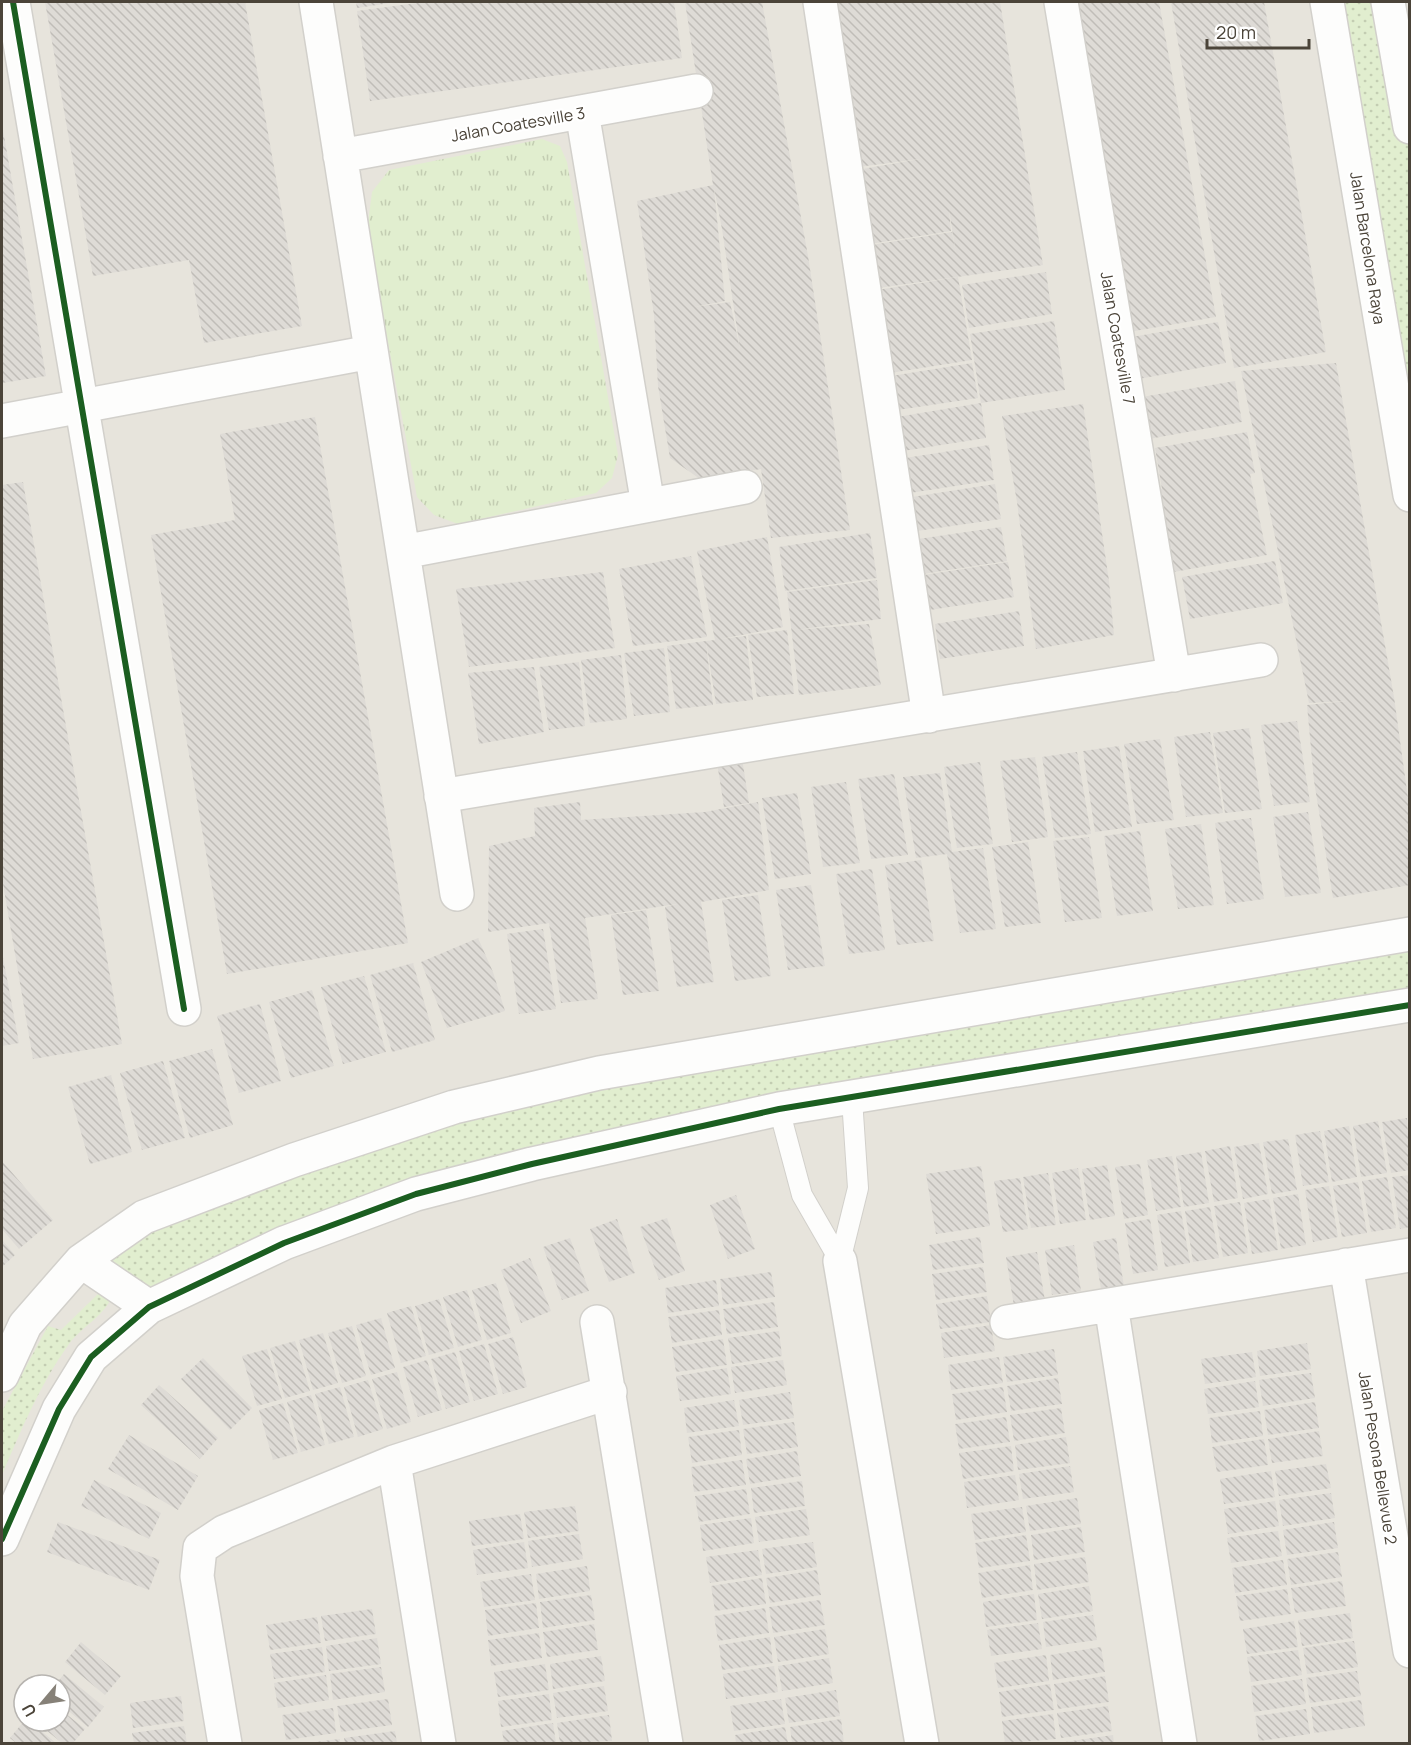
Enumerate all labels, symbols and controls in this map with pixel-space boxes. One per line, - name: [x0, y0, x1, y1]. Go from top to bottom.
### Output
- scale bar: [1207, 12, 1309, 50]
- text: 20 m: [1216, 20, 1256, 44]
- street label: Jalan Coatesville 3: [449, 101, 587, 147]
- street label: Jalan Barcelona Raya: [1345, 170, 1391, 326]
- street label: Jalan Coatesville 7: [1095, 270, 1141, 406]
- street label: Jalan Pesona Bellevue 2: [1353, 1370, 1403, 1546]
- north arrow: [12, 1673, 72, 1733]
- text: U: [16, 1700, 41, 1721]

